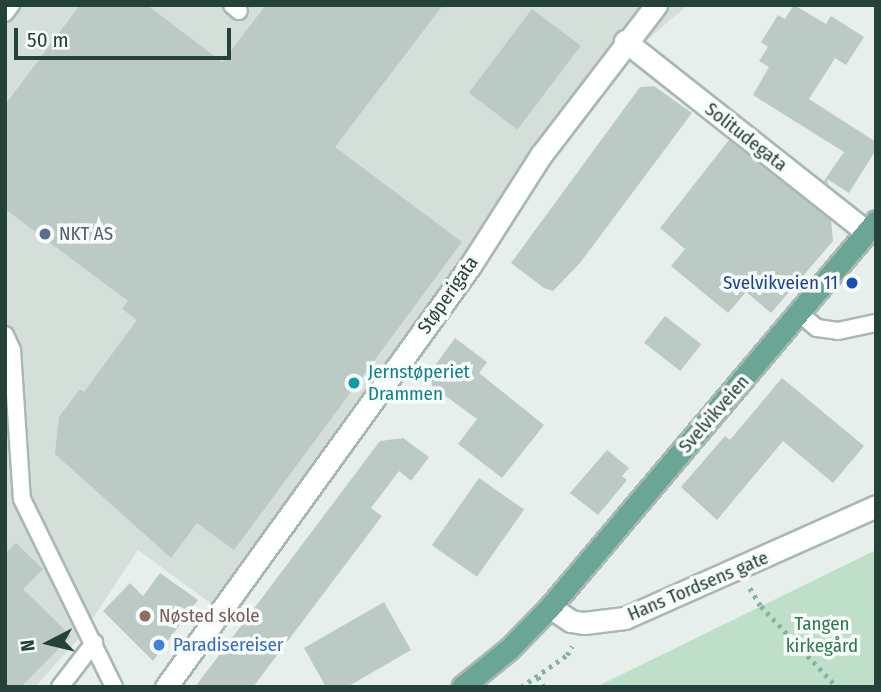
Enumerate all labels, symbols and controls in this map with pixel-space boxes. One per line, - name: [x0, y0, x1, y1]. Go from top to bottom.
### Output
- scale bar: [18, 14, 234, 58]
- text: 50 m: [27, 27, 69, 53]
- street label: Solitudegata: [700, 98, 792, 176]
- place label: NKT AS: [59, 223, 113, 245]
- marker: NKT AS: [37, 226, 53, 242]
- street label: Støperigata: [413, 252, 483, 338]
- place label: Svelvikveien 11: [723, 272, 838, 294]
- marker: Svelvikveien 11: [844, 275, 860, 291]
- place label: Jernstøperiet Drammen: [368, 361, 470, 405]
- street label: Svelvikveien: [674, 370, 754, 458]
- marker: Jernstøperiet Drammen: [346, 375, 362, 391]
- street label: Hans Tordsens gate: [624, 546, 772, 626]
- place label: Nøsted skole: [159, 605, 260, 627]
- north arrow: [14, 608, 84, 678]
- marker: Nøsted skole: [137, 608, 153, 624]
- park label: Tangen kirkegård: [786, 613, 858, 657]
- place label: Paradisereiser: [173, 634, 283, 656]
- marker: Paradisereiser: [151, 637, 167, 653]
- text: N: [16, 639, 40, 653]

